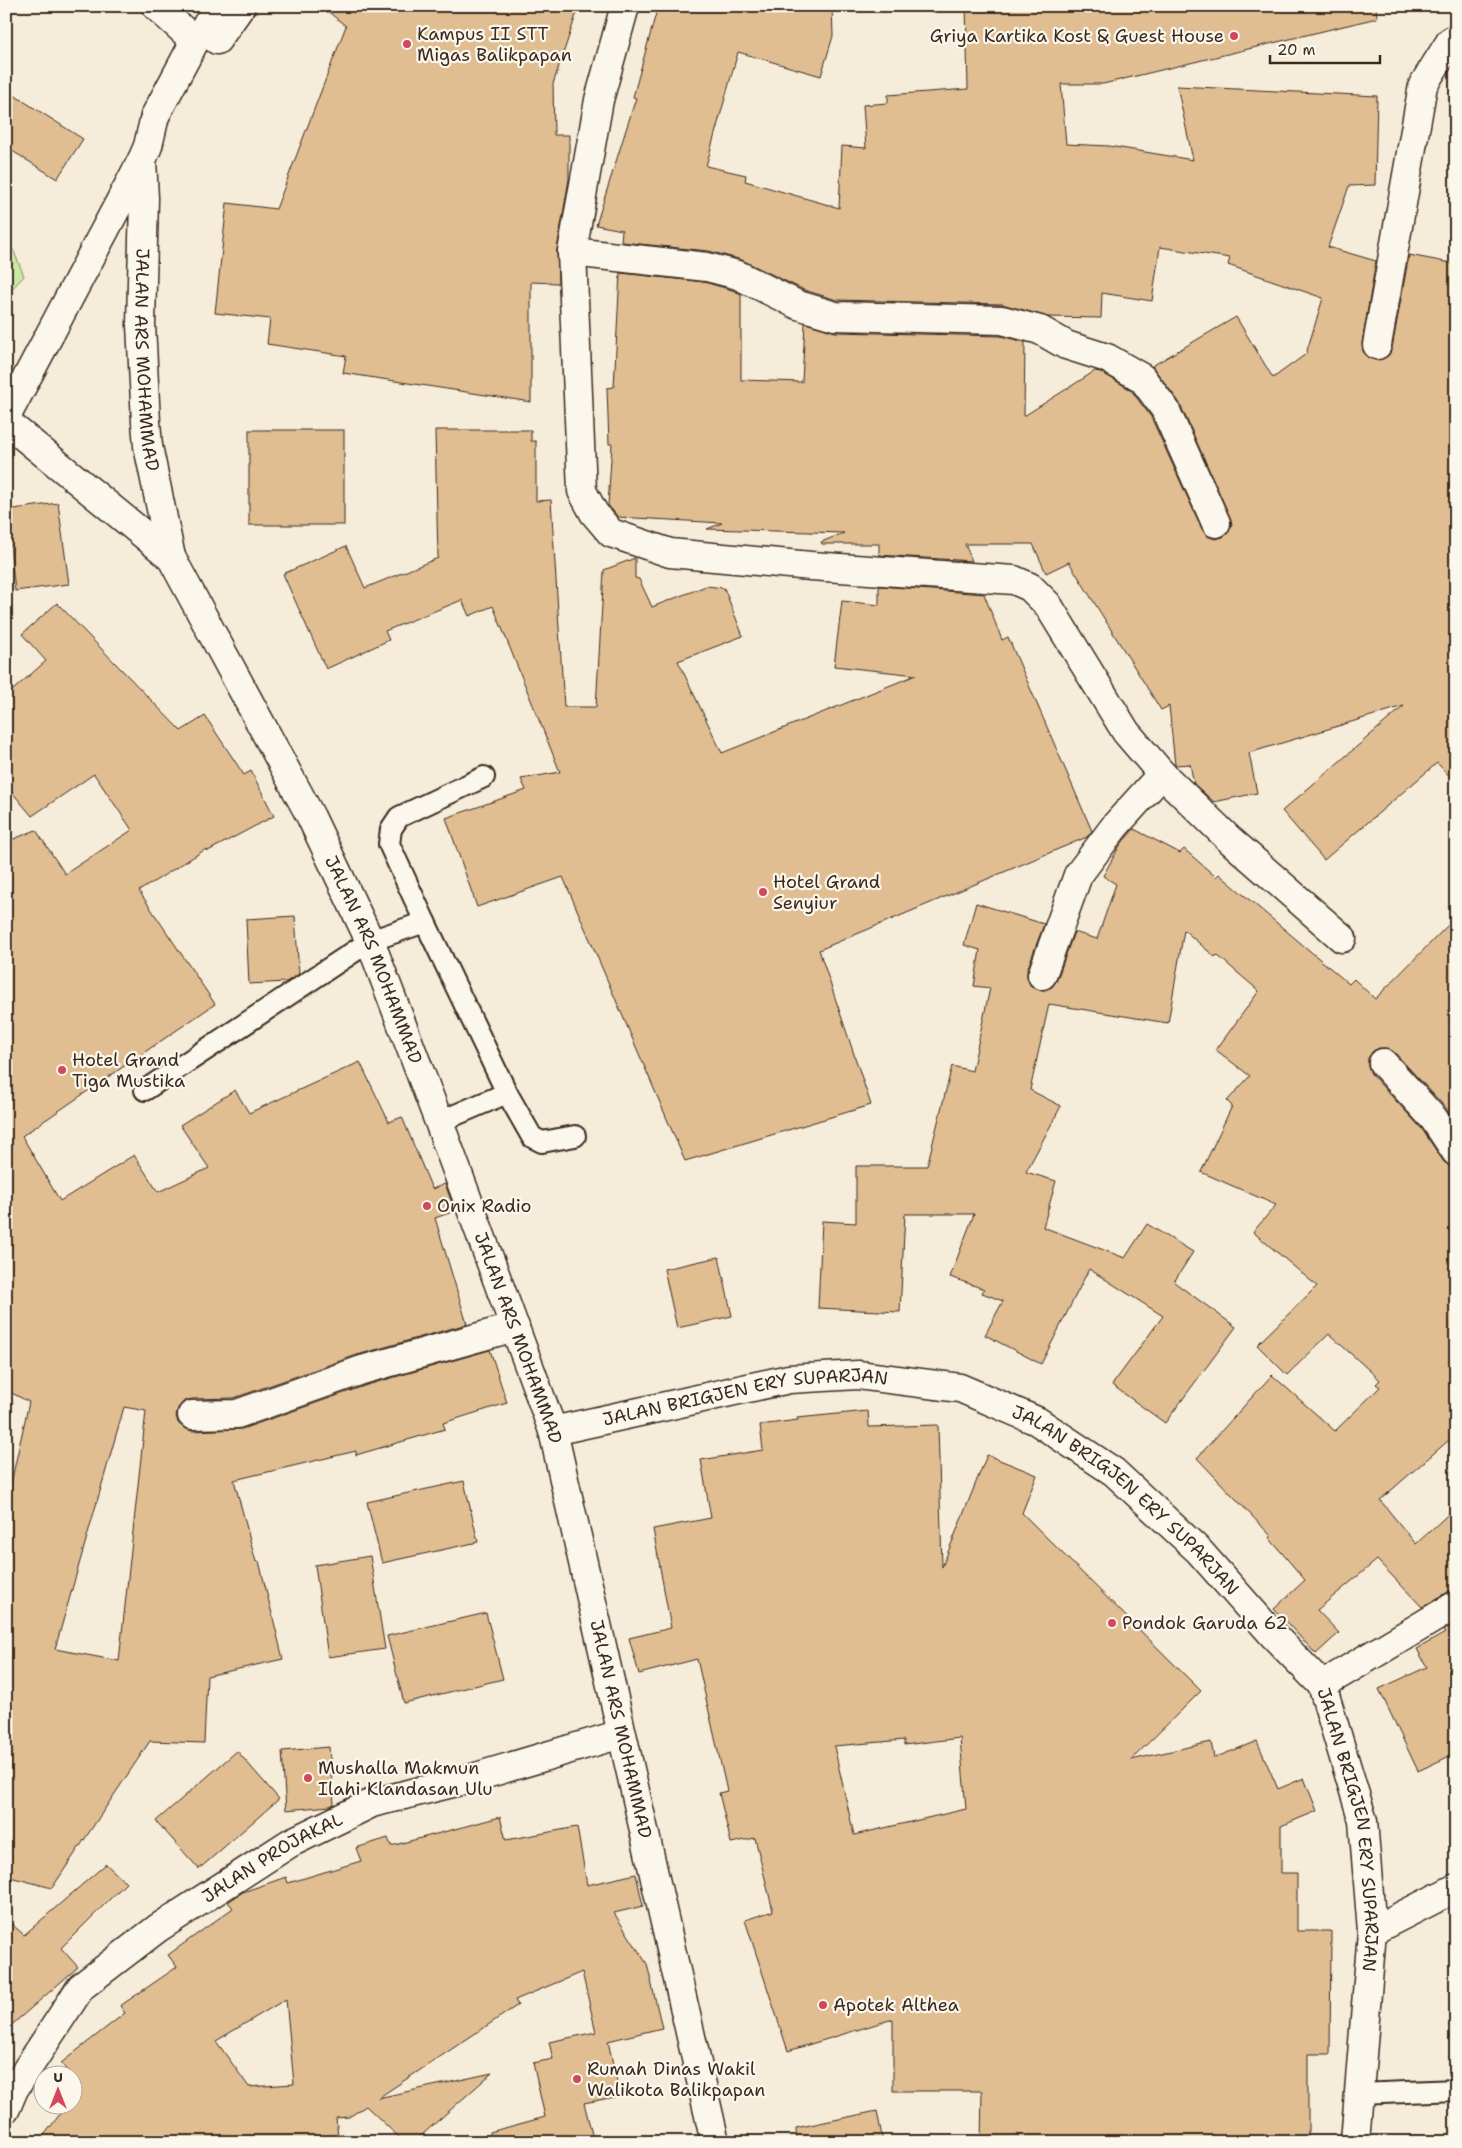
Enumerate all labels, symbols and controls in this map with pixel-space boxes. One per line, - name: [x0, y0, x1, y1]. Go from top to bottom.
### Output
- place label: Kampus II STT Migas Balikpapan: [417, 22, 572, 67]
- place label: Griya Kartika Kost & Guest House: [930, 24, 1224, 48]
- marker: Griya Kartika Kost & Guest House: [1228, 30, 1240, 42]
- scale bar: [1270, 32, 1380, 64]
- marker: Kampus II STT Migas Balikpapan: [401, 38, 413, 50]
- text: 20 m: [1277, 40, 1316, 60]
- street label: JALAN ARS MOHAMMAD: [129, 248, 165, 473]
- street label: JALAN ARS MOHAMMAD: [319, 852, 428, 1067]
- place label: Hotel Grand Senyiur: [773, 870, 880, 915]
- marker: Hotel Grand Senyiur: [757, 886, 769, 898]
- place label: Hotel Grand Tiga Mustika: [72, 1048, 185, 1093]
- marker: Hotel Grand Tiga Mustika: [56, 1064, 68, 1076]
- place label: Onix Radio: [437, 1194, 532, 1218]
- marker: Onix Radio: [421, 1200, 433, 1212]
- street label: JALAN ARS MOHAMMAD: [469, 1229, 567, 1446]
- street label: JALAN BRIGJEN ERY SUPARJAN: [600, 1363, 889, 1432]
- street label: JALAN BRIGJEN ERY SUPARJAN: [1008, 1400, 1244, 1600]
- place label: Pondok Garuda 62: [1122, 1611, 1288, 1635]
- street label: JALAN ARS MOHAMMAD: [584, 1617, 657, 1841]
- marker: Pondok Garuda 62: [1106, 1617, 1118, 1629]
- street label: JALAN BRIGJEN ERY SUPARJAN: [1312, 1685, 1384, 1973]
- place label: Mushalla Makmun Ilahi Klandasan Ulu: [318, 1756, 493, 1801]
- marker: Mushalla Makmun Ilahi Klandasan Ulu: [302, 1772, 314, 1784]
- street label: JALAN PROJAKAL: [197, 1807, 347, 1909]
- place label: Apotek Althea: [833, 1993, 959, 2017]
- marker: Apotek Althea: [817, 1999, 829, 2011]
- place label: Rumah Dinas Wakil Walikota Balikpapan: [587, 2057, 765, 2102]
- north arrow: [32, 2066, 82, 2116]
- text: U: [53, 2068, 63, 2086]
- marker: Rumah Dinas Wakil Walikota Balikpapan: [571, 2073, 583, 2085]

